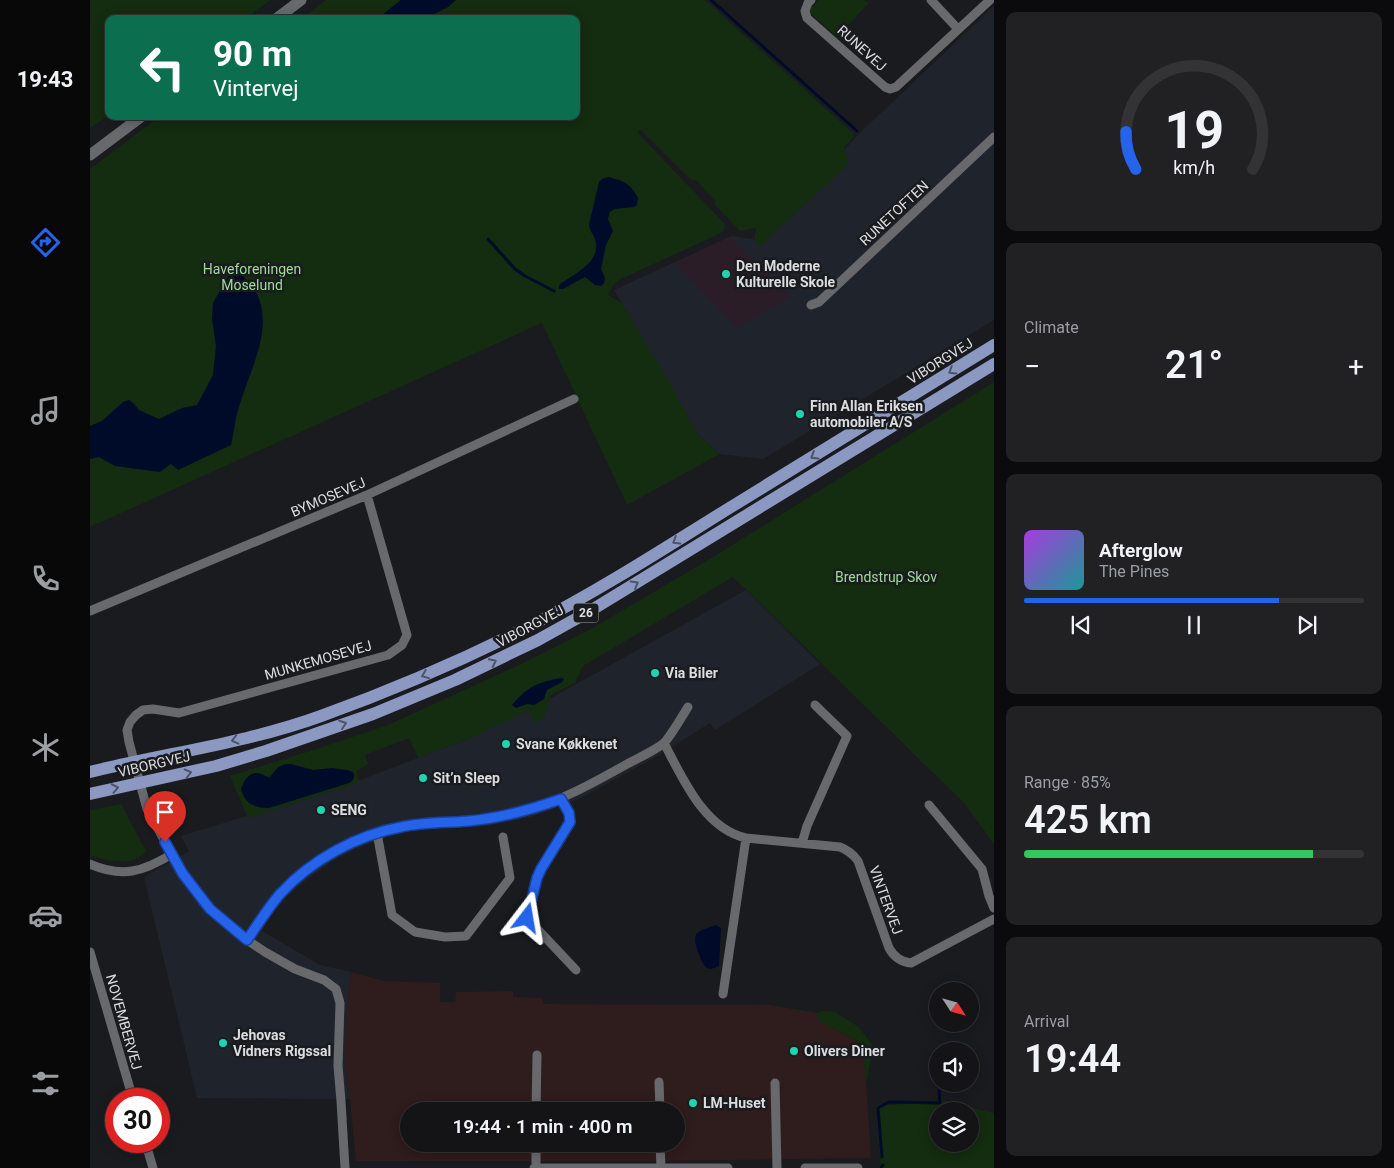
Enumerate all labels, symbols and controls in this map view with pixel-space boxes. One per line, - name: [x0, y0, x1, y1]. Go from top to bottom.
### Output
- street label: RUNEVEJ: [834, 22, 890, 74]
- text: 90 m: [213, 34, 292, 75]
- icon: left: [130, 35, 195, 100]
- text: 19:43: [17, 67, 73, 92]
- text: Vintervej: [213, 76, 298, 101]
- text: 19: [1164, 100, 1224, 161]
- text: km/h: [1173, 157, 1215, 178]
- street label: RUNETOFTEN: [856, 177, 932, 249]
- icon: directions: [28, 225, 63, 260]
- place label: Den Moderne Kulturelle Skole: [736, 258, 836, 290]
- park label: Haveforeningen Moselund: [203, 261, 301, 293]
- marker: Den Moderne Kulturelle Skole: [720, 268, 732, 280]
- text: Climate: [1024, 318, 1079, 337]
- street label: VIBORGVEJ: [904, 335, 976, 387]
- text: 21°: [1165, 343, 1223, 387]
- text: −: [1024, 350, 1040, 383]
- text: +: [1348, 350, 1364, 383]
- one-way arrow: [949, 364, 958, 374]
- icon: music: [28, 393, 63, 428]
- place label: Finn Allan Eriksen automobiler A/S: [810, 398, 923, 430]
- marker: Finn Allan Eriksen automobiler A/S: [794, 408, 806, 420]
- one-way arrow: [810, 449, 819, 459]
- street label: BYMOSEVEJ: [288, 474, 368, 520]
- one-way arrow: [672, 535, 681, 544]
- text: Afterglow: [1099, 539, 1183, 562]
- icon: phone: [28, 561, 63, 596]
- text: The Pines: [1099, 562, 1169, 581]
- park label: Brendstrup Skov: [835, 569, 937, 585]
- one-way arrow: [629, 580, 638, 590]
- street label: VIBORGVEJ: [494, 602, 566, 650]
- road number: 26: [574, 604, 598, 622]
- icon: previous: [1067, 611, 1095, 639]
- icon: pause: [1180, 611, 1208, 639]
- icon: next: [1293, 611, 1321, 639]
- street label: MUNKEMOSEVEJ: [263, 637, 373, 683]
- one-way arrow: [488, 658, 497, 668]
- place label: Via Biler: [665, 665, 718, 681]
- marker: Via Biler: [649, 667, 661, 679]
- one-way arrow: [421, 669, 430, 680]
- one-way arrow: [338, 720, 347, 730]
- icon: climate: [28, 730, 63, 765]
- one-way arrow: [230, 734, 239, 745]
- place label: Svane Køkkenet: [516, 736, 618, 752]
- marker: Svane Køkkenet: [500, 738, 512, 750]
- street label: VIBORGVEJ: [116, 748, 192, 780]
- one-way arrow: [183, 768, 191, 778]
- place label: Sit’n Sleep: [433, 770, 500, 786]
- marker: Sit’n Sleep: [417, 772, 429, 784]
- text: Range · 85%: [1024, 773, 1111, 792]
- one-way arrow: [111, 784, 120, 794]
- pin: [144, 791, 186, 842]
- icon: arrive: [151, 798, 179, 826]
- text: 425 km: [1024, 798, 1152, 842]
- place label: SENG: [331, 802, 367, 818]
- marker: SENG: [315, 804, 327, 816]
- street label: VINTERVEJ: [866, 863, 906, 937]
- position arrow: [500, 891, 552, 943]
- icon: car: [28, 898, 63, 933]
- street label: NOVEMBERVEJ: [103, 973, 145, 1071]
- north arrow: [929, 982, 979, 1032]
- map controls: [929, 982, 979, 1152]
- text: Arrival: [1024, 1012, 1069, 1031]
- place label: Jehovas Vidners Rigssal: [233, 1027, 331, 1059]
- marker: Jehovas Vidners Rigssal: [217, 1037, 229, 1049]
- text: 19:44: [1024, 1037, 1121, 1081]
- button: sound: [929, 1042, 979, 1092]
- place label: Olivers Diner: [804, 1043, 885, 1059]
- marker: Olivers Diner: [788, 1045, 800, 1057]
- icon: filters: [28, 1066, 63, 1101]
- speed limit sign: 30: [105, 1088, 170, 1153]
- place label: LM-Huset: [703, 1095, 766, 1111]
- marker: LM-Huset: [687, 1097, 699, 1109]
- button: layers: [929, 1102, 979, 1152]
- text: 19:44 · 1 min · 400 m: [452, 1115, 633, 1138]

